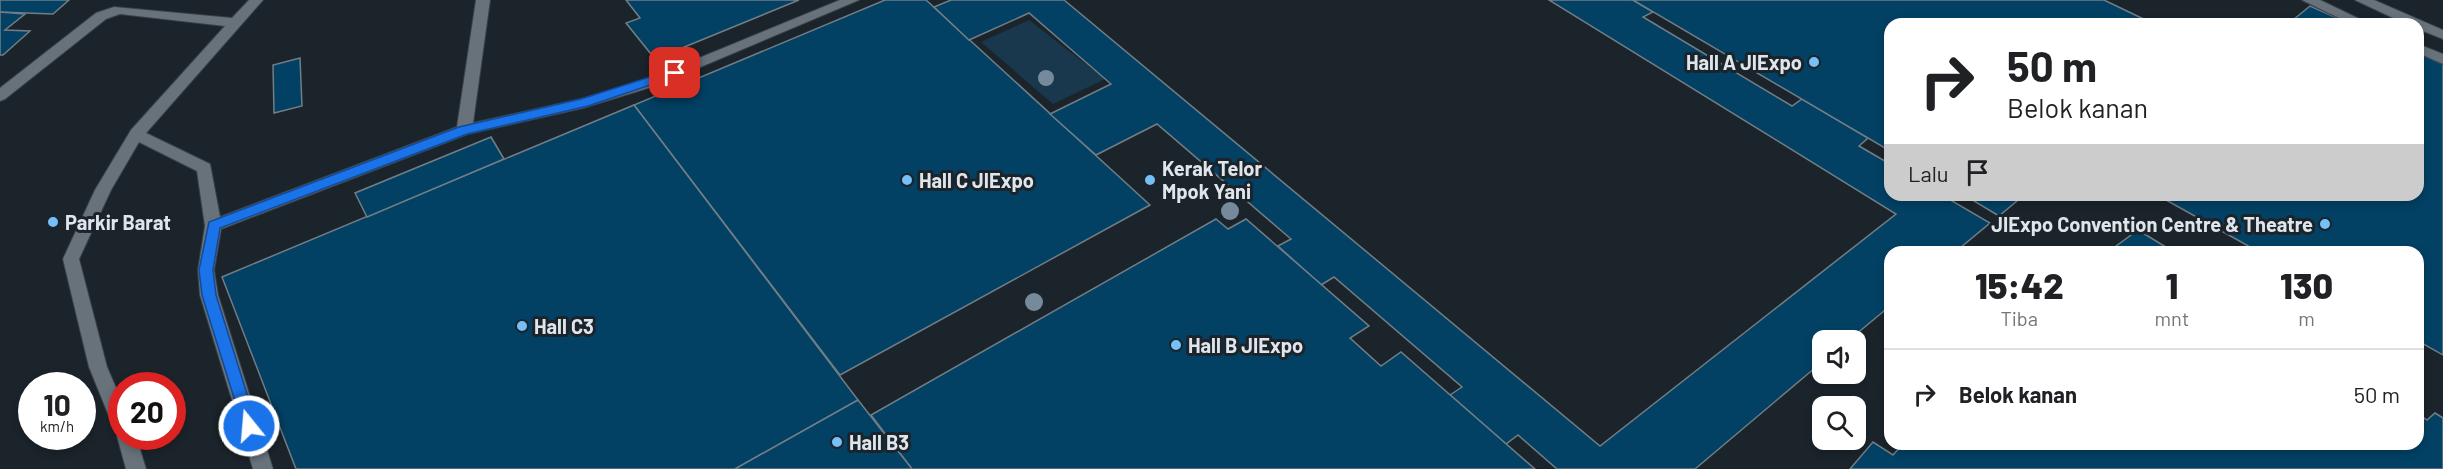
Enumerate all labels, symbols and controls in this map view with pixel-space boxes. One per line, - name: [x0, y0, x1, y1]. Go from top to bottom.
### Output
- text: 50 m: [2007, 40, 2097, 90]
- icon: right: [1908, 42, 1986, 120]
- pin: [649, 47, 700, 98]
- place label: Hall A JIExpo: [1686, 50, 1802, 74]
- marker: Hall A JIExpo: [1807, 55, 1821, 69]
- icon: arrive: [658, 56, 691, 89]
- text: Belok kanan: [2007, 91, 2148, 123]
- place label: Kerak Telor Mpok Yani: [1162, 156, 1262, 203]
- icon: arrive: [1961, 156, 1994, 189]
- text: Lalu: [1908, 160, 1949, 186]
- place label: Hall C JIExpo: [919, 168, 1034, 192]
- marker: Hall C JIExpo: [900, 173, 914, 187]
- marker: Kerak Telor Mpok Yani: [1143, 173, 1157, 187]
- place label: Parkir Barat: [65, 210, 171, 234]
- place label: JIExpo Convention Centre & Theatre: [1991, 212, 2313, 236]
- marker: Parkir Barat: [46, 215, 60, 229]
- marker: JIExpo Convention Centre & Theatre: [2318, 217, 2332, 231]
- text: 15:42: [1975, 263, 2064, 306]
- text: 1: [2165, 263, 2178, 306]
- text: 130: [2280, 263, 2333, 306]
- text: Tiba: [2001, 306, 2038, 330]
- text: mnt: [2155, 306, 2189, 330]
- text: m: [2298, 306, 2315, 330]
- place label: Hall C3: [534, 314, 594, 338]
- marker: Hall C3: [515, 319, 529, 333]
- map controls: [1812, 330, 1866, 450]
- button: sound: [1812, 330, 1866, 384]
- place label: Hall B JIExpo: [1188, 333, 1303, 357]
- marker: Hall B JIExpo: [1169, 338, 1183, 352]
- speed limit sign: 20: [108, 372, 186, 450]
- icon: right: [1908, 378, 1941, 411]
- text: Belok kanan: [1959, 381, 2077, 407]
- text: 50 m: [2354, 381, 2400, 407]
- text: 10: [43, 386, 71, 422]
- position arrow: [217, 394, 281, 458]
- button: search: [1812, 396, 1866, 450]
- text: km/h: [40, 417, 74, 435]
- place label: Hall B3: [849, 430, 909, 454]
- marker: Hall B3: [830, 435, 844, 449]

